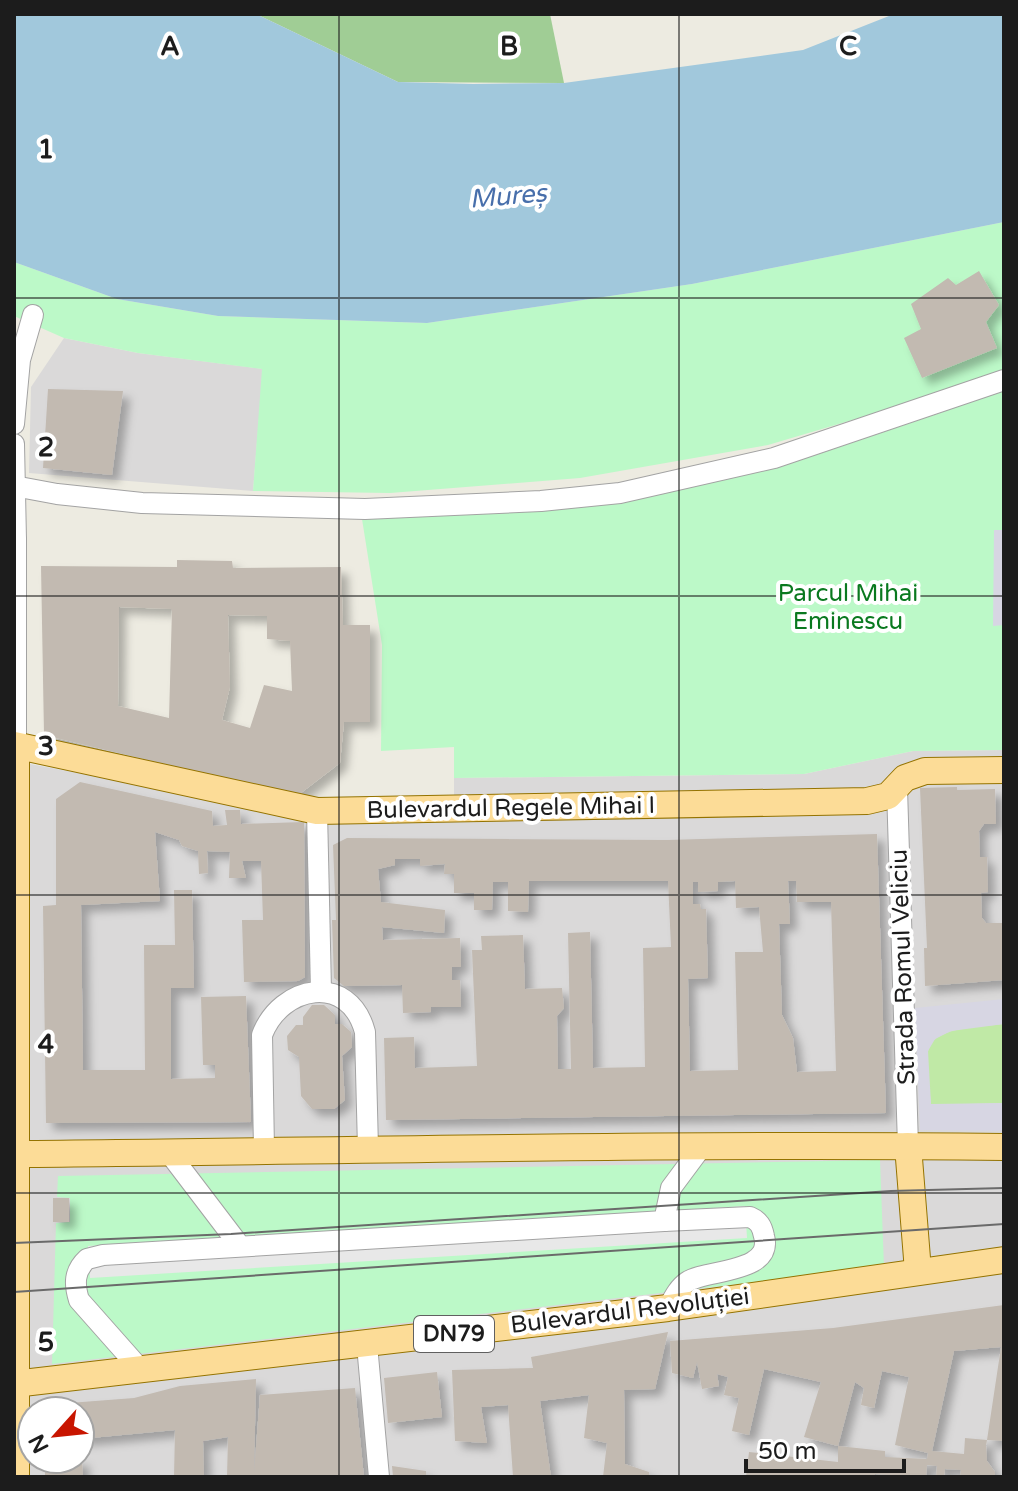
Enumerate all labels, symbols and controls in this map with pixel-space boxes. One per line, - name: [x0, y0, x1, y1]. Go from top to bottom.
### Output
- text: A: [160, 31, 180, 62]
- text: B: [500, 31, 518, 62]
- text: C: [839, 31, 857, 62]
- text: 1: [38, 134, 54, 165]
- water label: Mureș: [468, 177, 549, 215]
- text: 2: [38, 432, 54, 463]
- park label: Parcul Mihai Eminescu: [778, 579, 918, 636]
- text: 3: [38, 731, 54, 762]
- street label: Bulevardul Regele Mihai I: [366, 791, 656, 825]
- street label: Strada Romul Veliciu: [884, 849, 922, 1085]
- text: 4: [38, 1029, 54, 1060]
- street label: Bulevardul Revoluției: [509, 1282, 751, 1340]
- road number: DN79: [414, 1316, 494, 1352]
- text: 5: [38, 1327, 54, 1358]
- north arrow: [16, 1395, 96, 1475]
- scale bar: [746, 1423, 904, 1473]
- text: N: [23, 1430, 55, 1457]
- text: 50 m: [758, 1437, 816, 1466]

